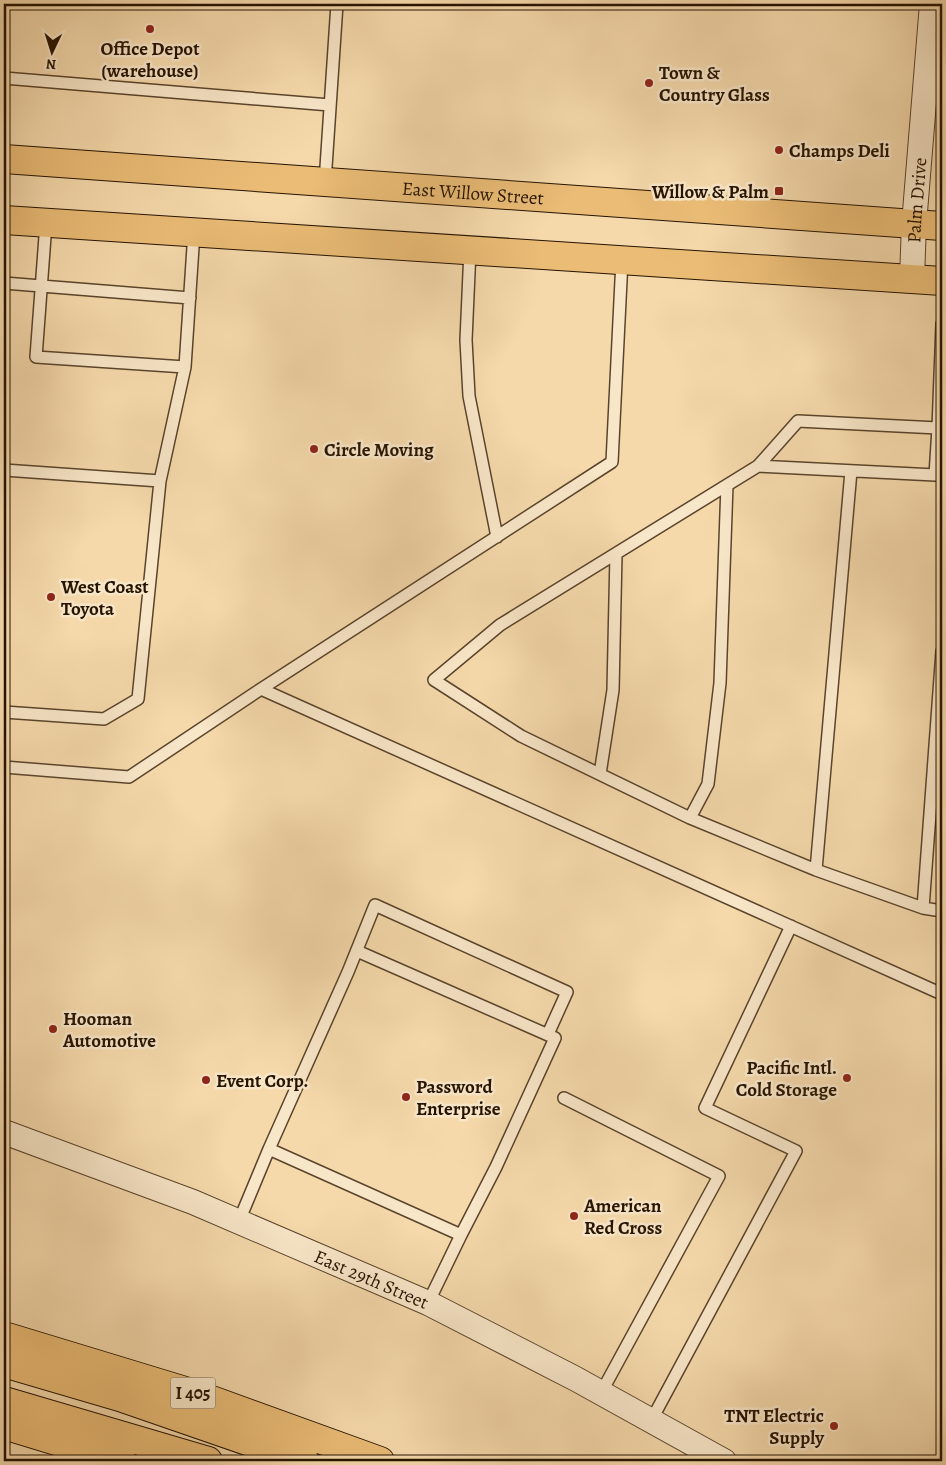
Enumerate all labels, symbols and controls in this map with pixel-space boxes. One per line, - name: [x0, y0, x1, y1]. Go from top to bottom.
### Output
- marker: Office Depot (warehouse): [144, 23, 156, 35]
- north arrow: [28, 28, 78, 78]
- place label: Office Depot (warehouse): [101, 36, 200, 84]
- text: N: [45, 55, 57, 74]
- place label: Town & Country Glass: [659, 60, 770, 108]
- marker: Town & Country Glass: [643, 77, 655, 89]
- place label: Champs Deli: [789, 138, 890, 164]
- marker: Champs Deli: [773, 144, 785, 156]
- street label: Palm Drive: [901, 156, 933, 243]
- street label: East Willow Street: [401, 175, 545, 212]
- place label: Willow & Palm: [651, 179, 769, 205]
- marker: Willow & Palm: [773, 185, 785, 197]
- place label: Circle Moving: [324, 437, 434, 463]
- marker: Circle Moving: [308, 443, 320, 455]
- place label: West Coast Toyota: [60, 574, 149, 622]
- marker: West Coast Toyota: [45, 591, 57, 603]
- place label: Hooman Automotive: [62, 1006, 156, 1054]
- marker: Hooman Automotive: [47, 1023, 59, 1035]
- place label: Pacific Intl. Cold Storage: [736, 1055, 837, 1103]
- place label: Event Corp.: [216, 1068, 308, 1094]
- marker: Pacific Intl. Cold Storage: [841, 1072, 853, 1084]
- marker: Event Corp.: [200, 1074, 212, 1086]
- place label: Password Enterprise: [416, 1074, 501, 1122]
- marker: Password Enterprise: [400, 1091, 412, 1103]
- place label: American Red Cross: [583, 1193, 662, 1241]
- marker: American Red Cross: [568, 1210, 580, 1222]
- street label: East 29th Street: [310, 1244, 432, 1316]
- road number: I 405: [170, 1378, 216, 1409]
- place label: TNT Electric Supply: [724, 1403, 825, 1451]
- marker: TNT Electric Supply: [828, 1420, 840, 1432]

